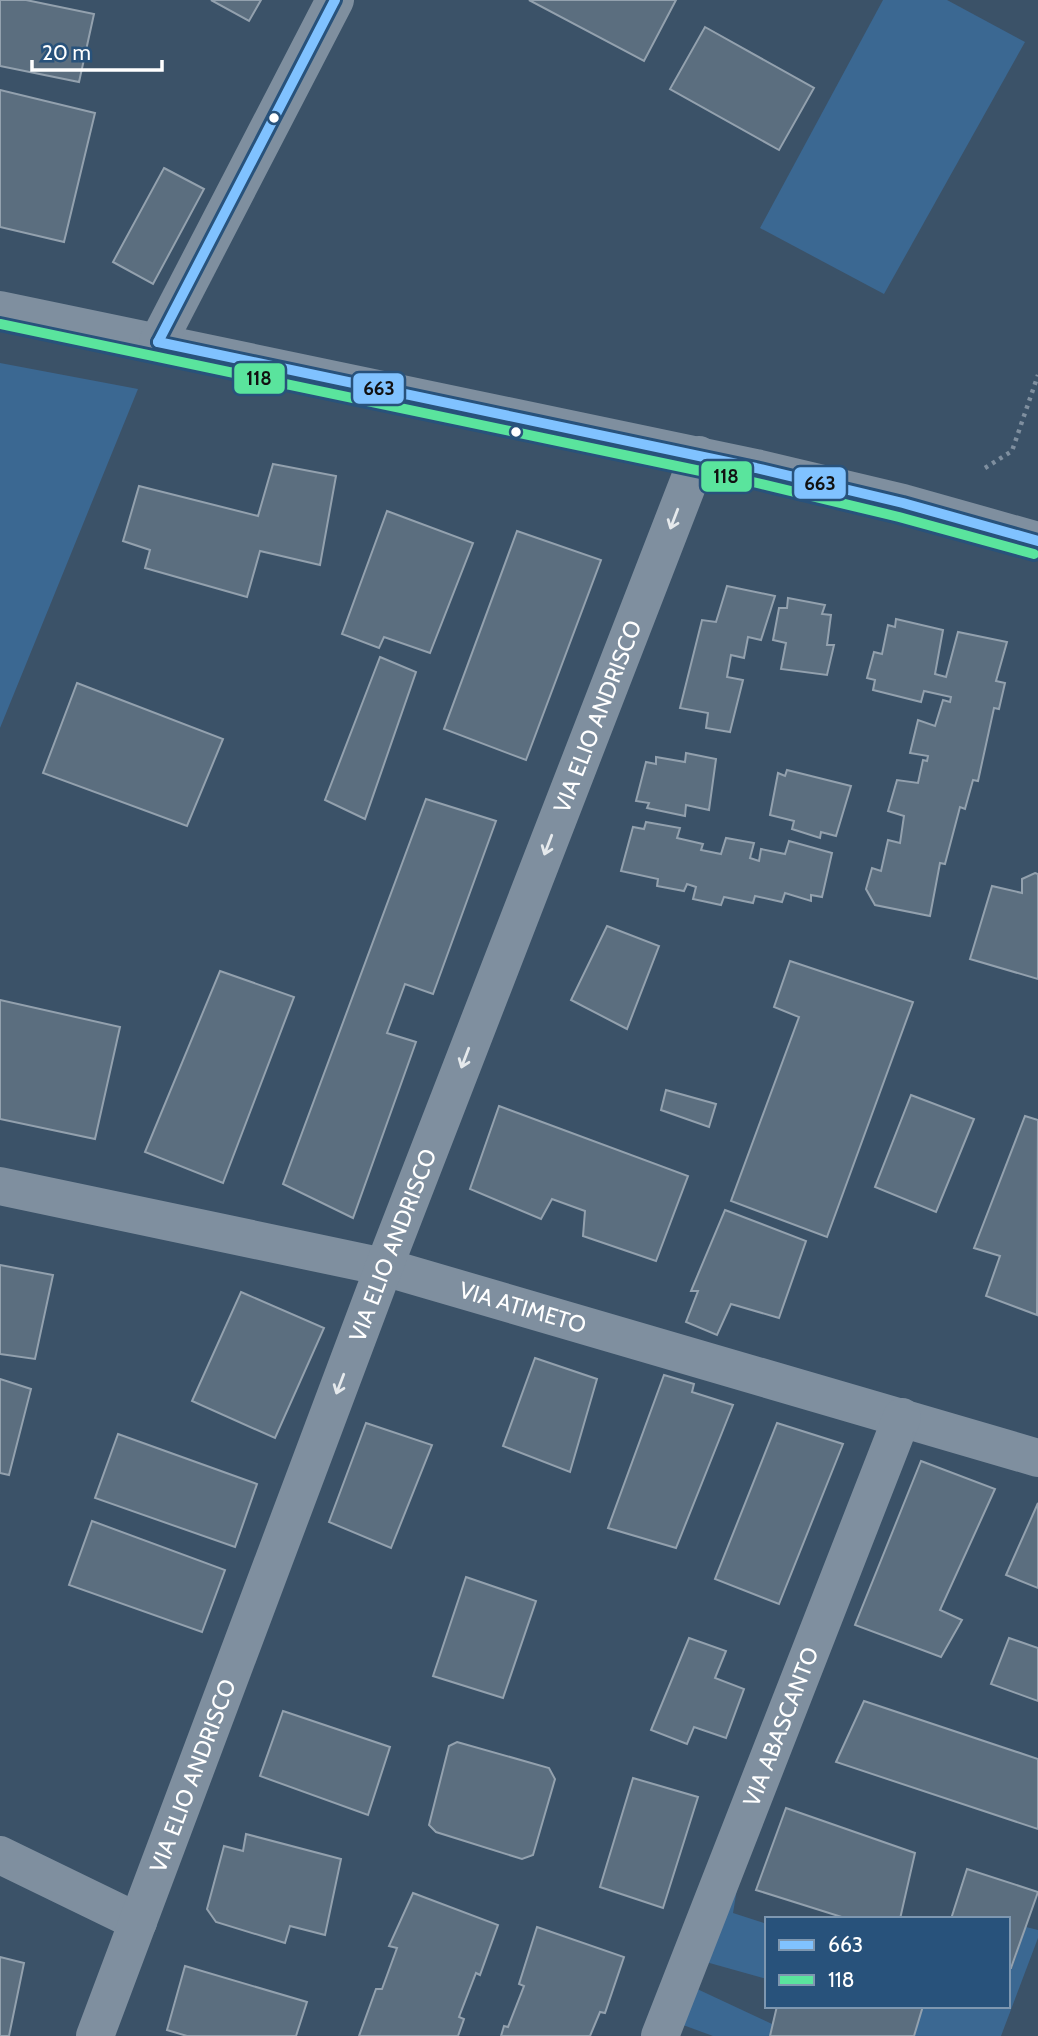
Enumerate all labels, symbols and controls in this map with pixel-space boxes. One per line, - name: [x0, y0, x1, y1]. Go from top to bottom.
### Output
- scale bar: [32, 28, 161, 72]
- text: 20 m: [42, 40, 91, 65]
- unlabelled marker: [267, 111, 281, 125]
- line badge: 118: [233, 362, 286, 395]
- text: 118: [246, 367, 272, 390]
- line badge: 663: [352, 372, 405, 405]
- text: 663: [363, 377, 395, 400]
- unlabelled marker: [509, 425, 523, 439]
- line badge: 118: [700, 460, 753, 493]
- text: 118: [713, 465, 739, 488]
- line badge: 663: [793, 466, 847, 500]
- text: 663: [804, 472, 836, 495]
- one-way arrow: [667, 508, 679, 530]
- street label: VIA ELIO ANDRISCO: [548, 616, 648, 817]
- one-way arrow: [540, 834, 553, 856]
- one-way arrow: [458, 1046, 471, 1068]
- street label: VIA ELIO ANDRISCO: [343, 1145, 442, 1346]
- street label: VIA ATIMETO: [456, 1276, 590, 1339]
- one-way arrow: [333, 1373, 345, 1395]
- street label: VIA ABASCANTO: [737, 1643, 825, 1810]
- street label: VIA ELIO ANDRISCO: [144, 1675, 242, 1876]
- legend: [765, 1917, 1010, 2008]
- text: 663: [828, 1932, 863, 1957]
- text: 118: [828, 1967, 854, 1992]

